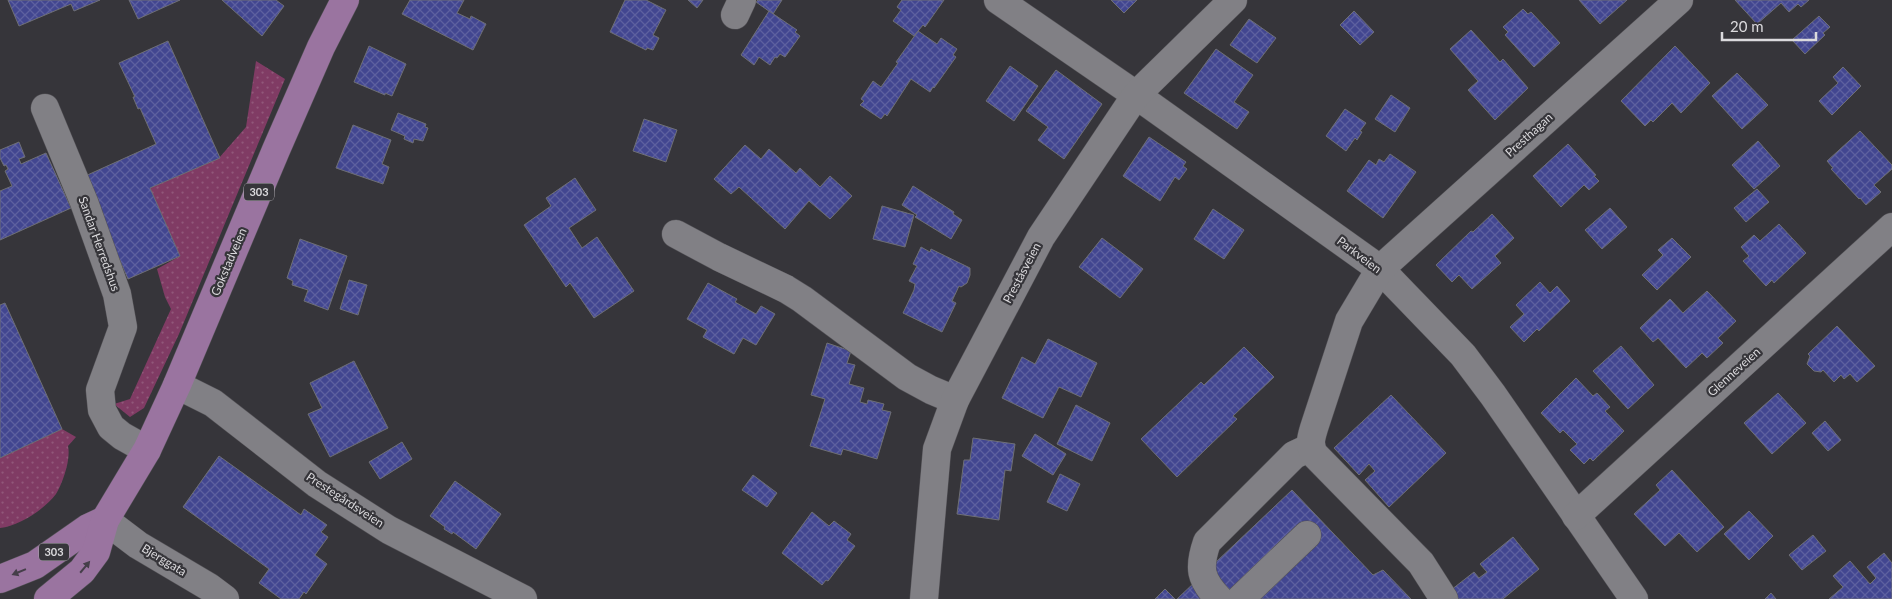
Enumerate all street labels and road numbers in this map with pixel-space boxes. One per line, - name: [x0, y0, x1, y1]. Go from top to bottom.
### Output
- street label: Presthagan: [1502, 109, 1555, 160]
- road number: 303: [244, 183, 274, 200]
- street label: Sandar Herredshus: [75, 194, 124, 293]
- street label: Gokstadveien: [208, 226, 250, 298]
- street label: Parkveien: [1334, 233, 1384, 276]
- street label: Preståsveien: [999, 240, 1044, 306]
- street label: Glenneveien: [1704, 344, 1763, 399]
- street label: Prestegårdsveien: [304, 469, 387, 530]
- street label: Bjerggata: [139, 540, 189, 579]
- road number: 303: [39, 544, 69, 560]

